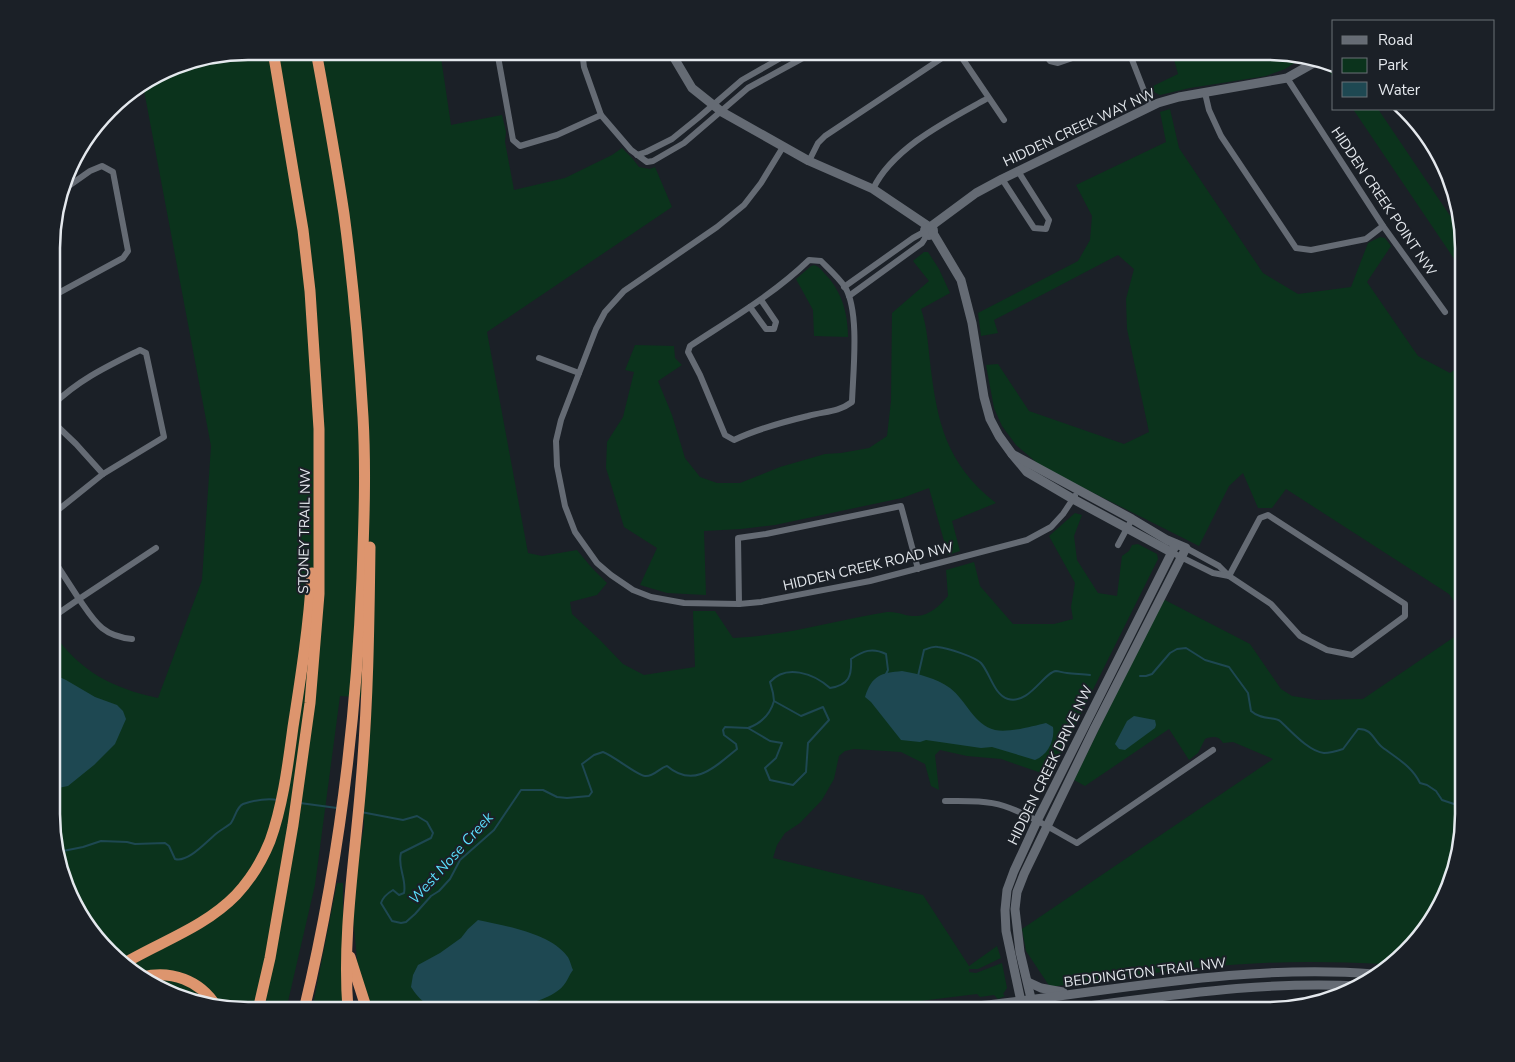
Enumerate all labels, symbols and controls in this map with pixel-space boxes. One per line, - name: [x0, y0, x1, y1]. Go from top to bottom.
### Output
- legend: [1332, 20, 1495, 110]
- text: Road: [1378, 30, 1413, 50]
- text: Park: [1378, 55, 1408, 75]
- text: Water: [1378, 80, 1421, 100]
- street label: HIDDEN CREEK WAY NW: [1000, 83, 1159, 171]
- street label: HIDDEN CREEK POINT NW: [1327, 123, 1441, 280]
- street label: STONEY TRAIL NW: [294, 467, 315, 594]
- street label: HIDDEN CREEK ROAD NW: [781, 537, 956, 595]
- street label: HIDDEN CREEK DRIVE NW: [1004, 682, 1098, 848]
- water label: West Nose Creek: [404, 807, 498, 908]
- street label: BEDDINGTON TRAIL NW: [1063, 953, 1228, 992]

